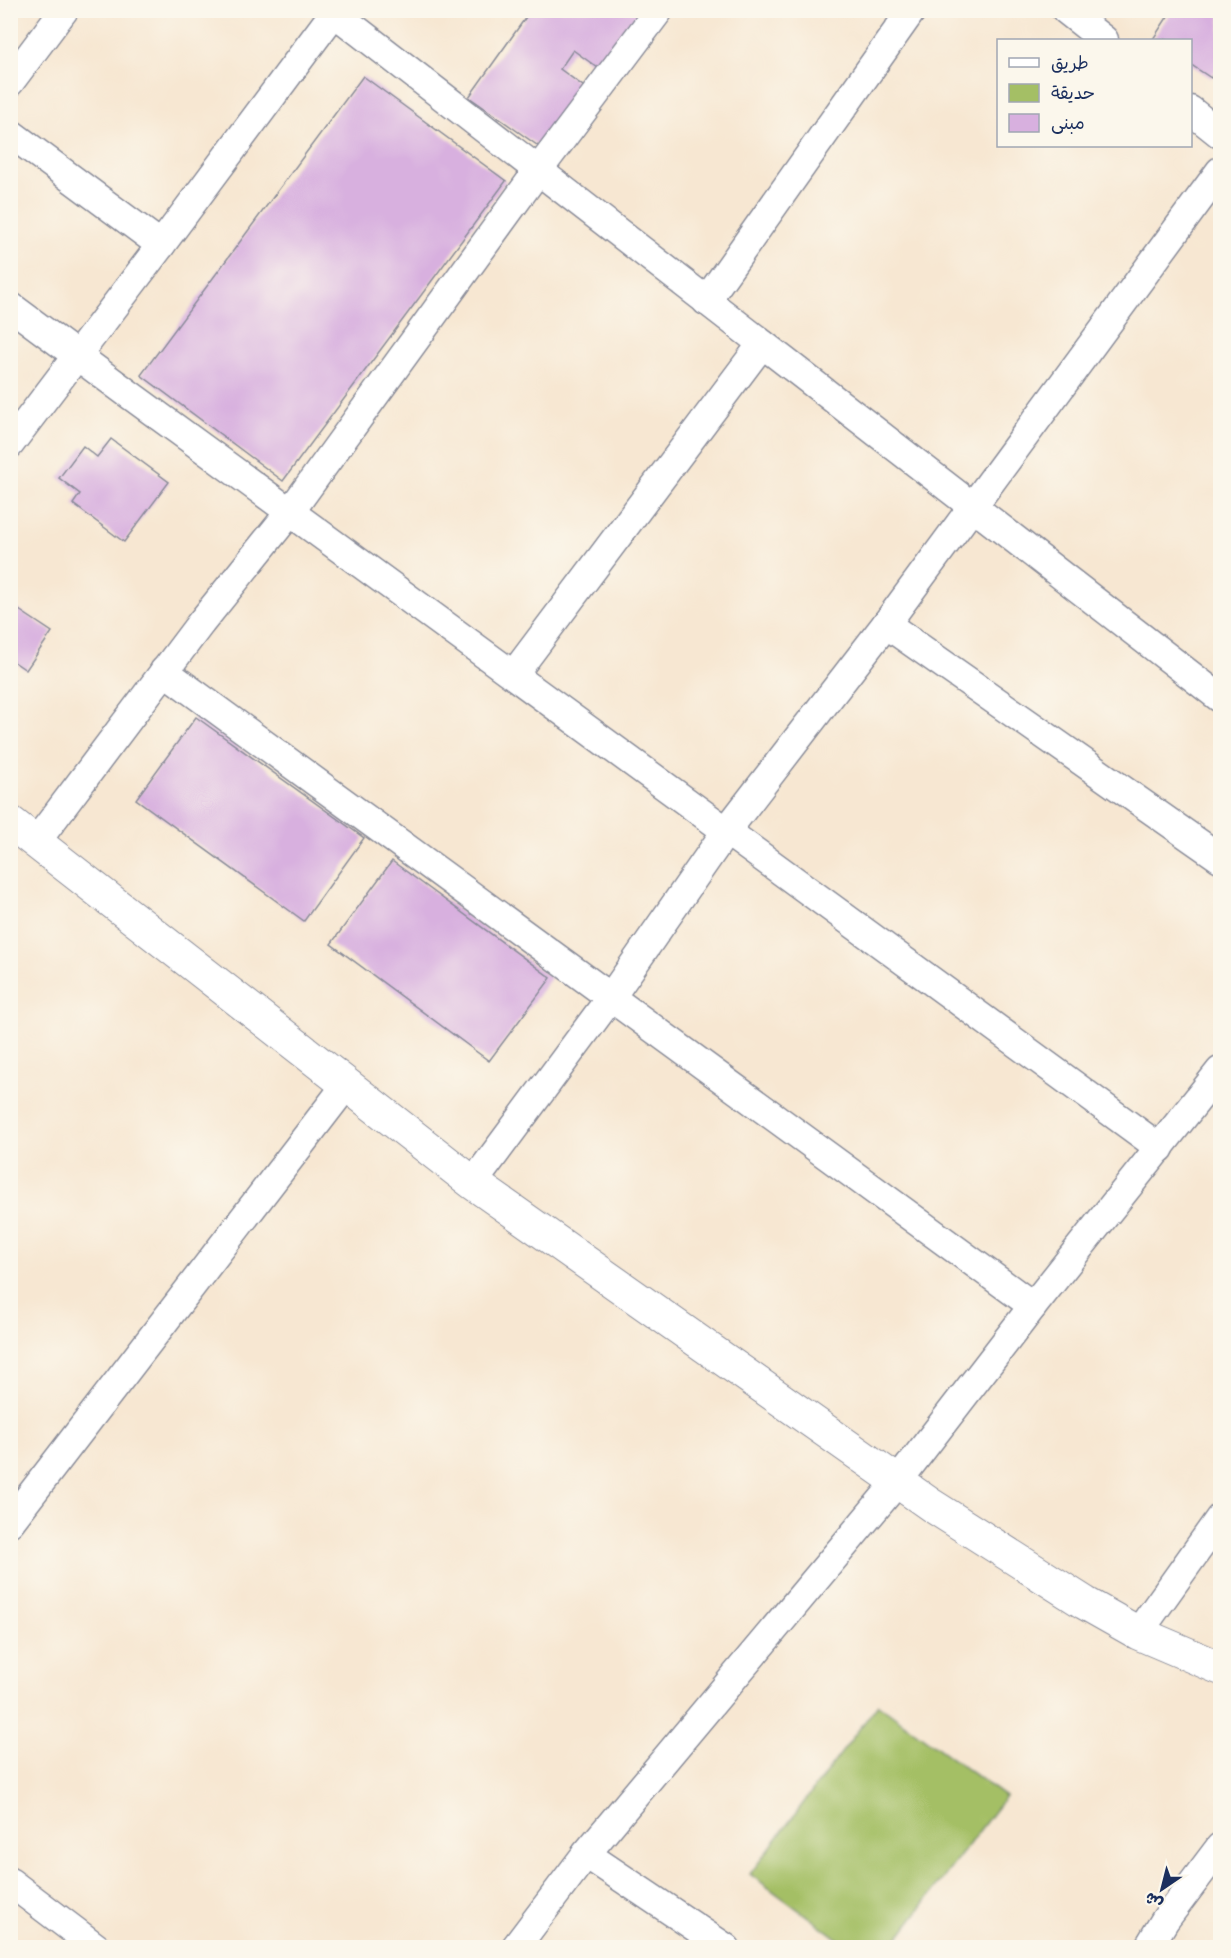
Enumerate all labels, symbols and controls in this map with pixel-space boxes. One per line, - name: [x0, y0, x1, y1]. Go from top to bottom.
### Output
- legend: [997, 39, 1192, 147]
- text: طريق: [1051, 52, 1089, 76]
- text: حديقة: [1051, 82, 1095, 106]
- text: مبنى: [1051, 112, 1085, 136]
- north arrow: [1132, 1859, 1192, 1919]
- text: ش: [1141, 1886, 1167, 1914]

